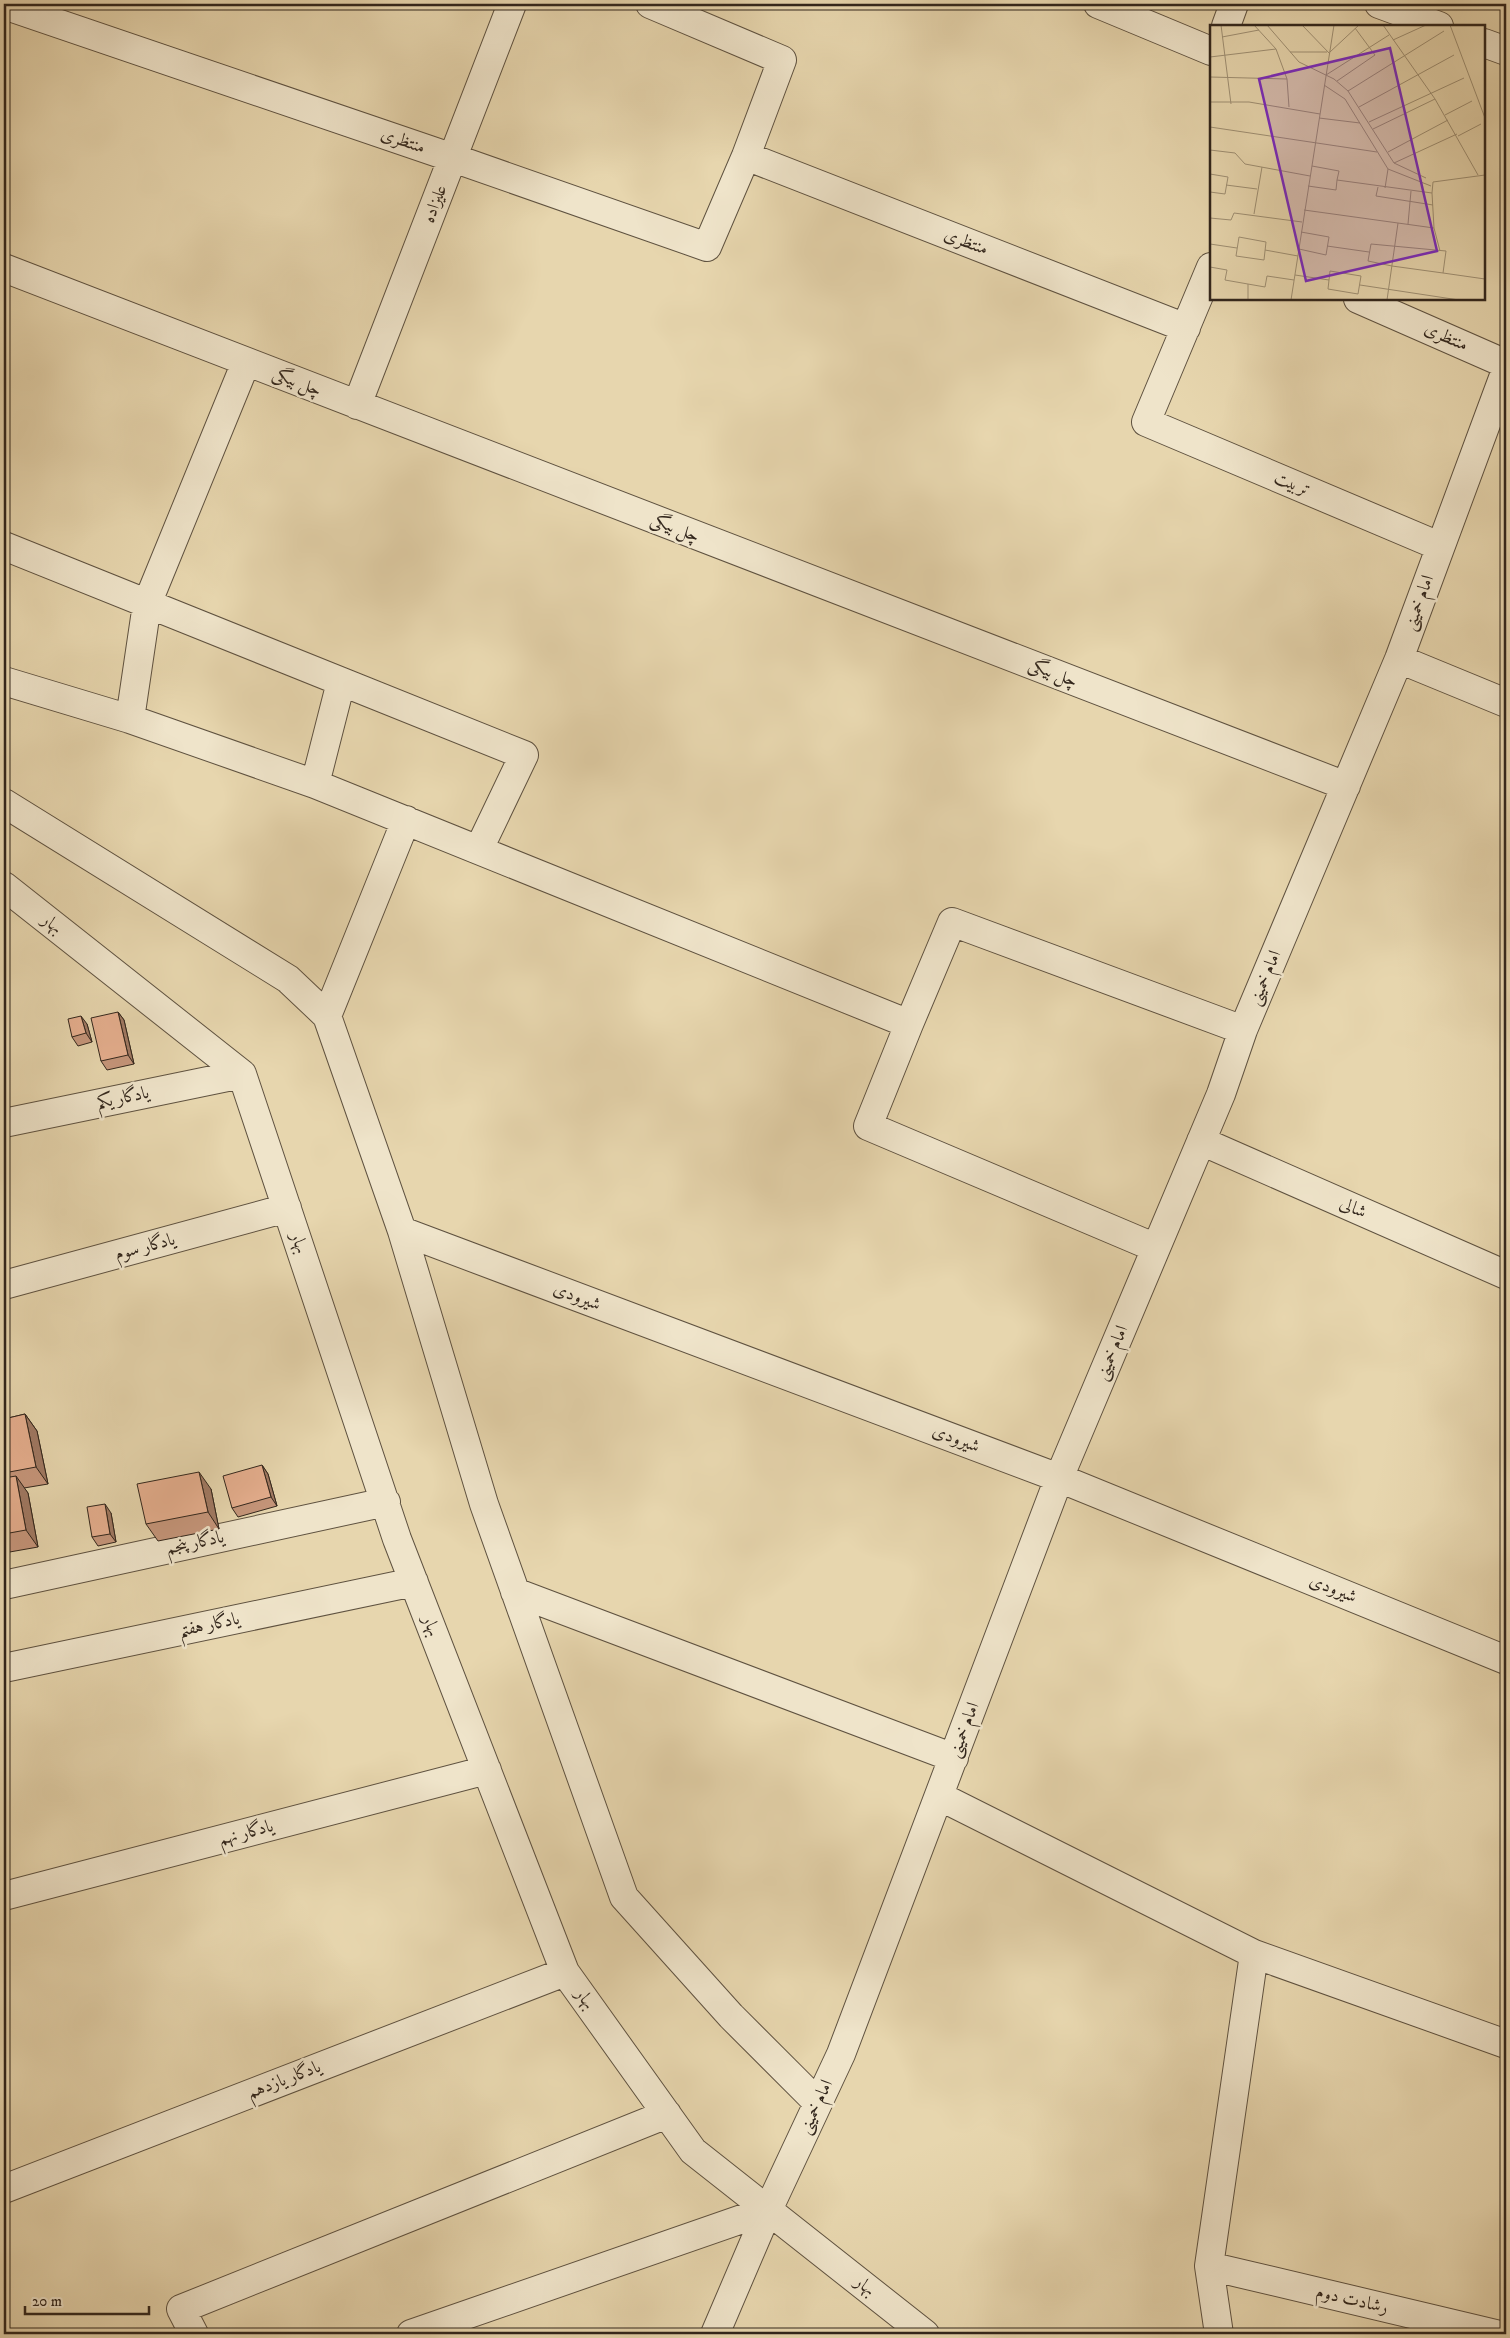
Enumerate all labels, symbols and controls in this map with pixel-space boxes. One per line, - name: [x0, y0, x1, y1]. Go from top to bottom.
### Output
- inset map: [1210, 25, 1485, 300]
- street label: منتظری: [378, 123, 428, 159]
- street label: علیزاده: [418, 182, 452, 226]
- street label: منتظری: [941, 224, 991, 260]
- street label: منتظری: [1421, 318, 1471, 356]
- street label: چل بیگی: [269, 362, 325, 402]
- street label: تربیت: [1271, 467, 1313, 501]
- street label: چل بیگی: [647, 508, 703, 548]
- street label: امام خمینی: [1399, 572, 1443, 635]
- street label: چل بیگی: [1025, 653, 1081, 693]
- street label: بهار: [35, 908, 67, 939]
- street label: امام خمینی: [1244, 947, 1290, 1010]
- street label: یادگار یکم: [95, 1080, 154, 1119]
- street label: شالی: [1336, 1192, 1370, 1224]
- street label: یادگار سوم: [112, 1227, 180, 1269]
- street label: بهار: [285, 1228, 313, 1256]
- street label: شیرودی: [550, 1278, 604, 1316]
- street label: امام خمینی: [1091, 1322, 1137, 1385]
- street label: شیرودی: [929, 1420, 983, 1458]
- street label: یادگار پنجم: [164, 1525, 229, 1565]
- street label: شیرودی: [1306, 1570, 1360, 1608]
- street label: یادگار هفتم: [176, 1606, 244, 1648]
- street label: بهار: [416, 1610, 445, 1640]
- street label: امام خمینی: [943, 1699, 988, 1762]
- street label: یادگار نهم: [216, 1814, 279, 1856]
- street label: بهار: [569, 1982, 600, 2014]
- street label: یادگار یازدهم: [244, 2054, 327, 2109]
- street label: امام خمینی: [794, 2076, 842, 2139]
- street label: بهار: [848, 2270, 880, 2301]
- street label: رشادت دوم: [1313, 2281, 1390, 2323]
- scale bar: [25, 2283, 149, 2315]
- text: 20 m: [32, 2292, 62, 2311]

